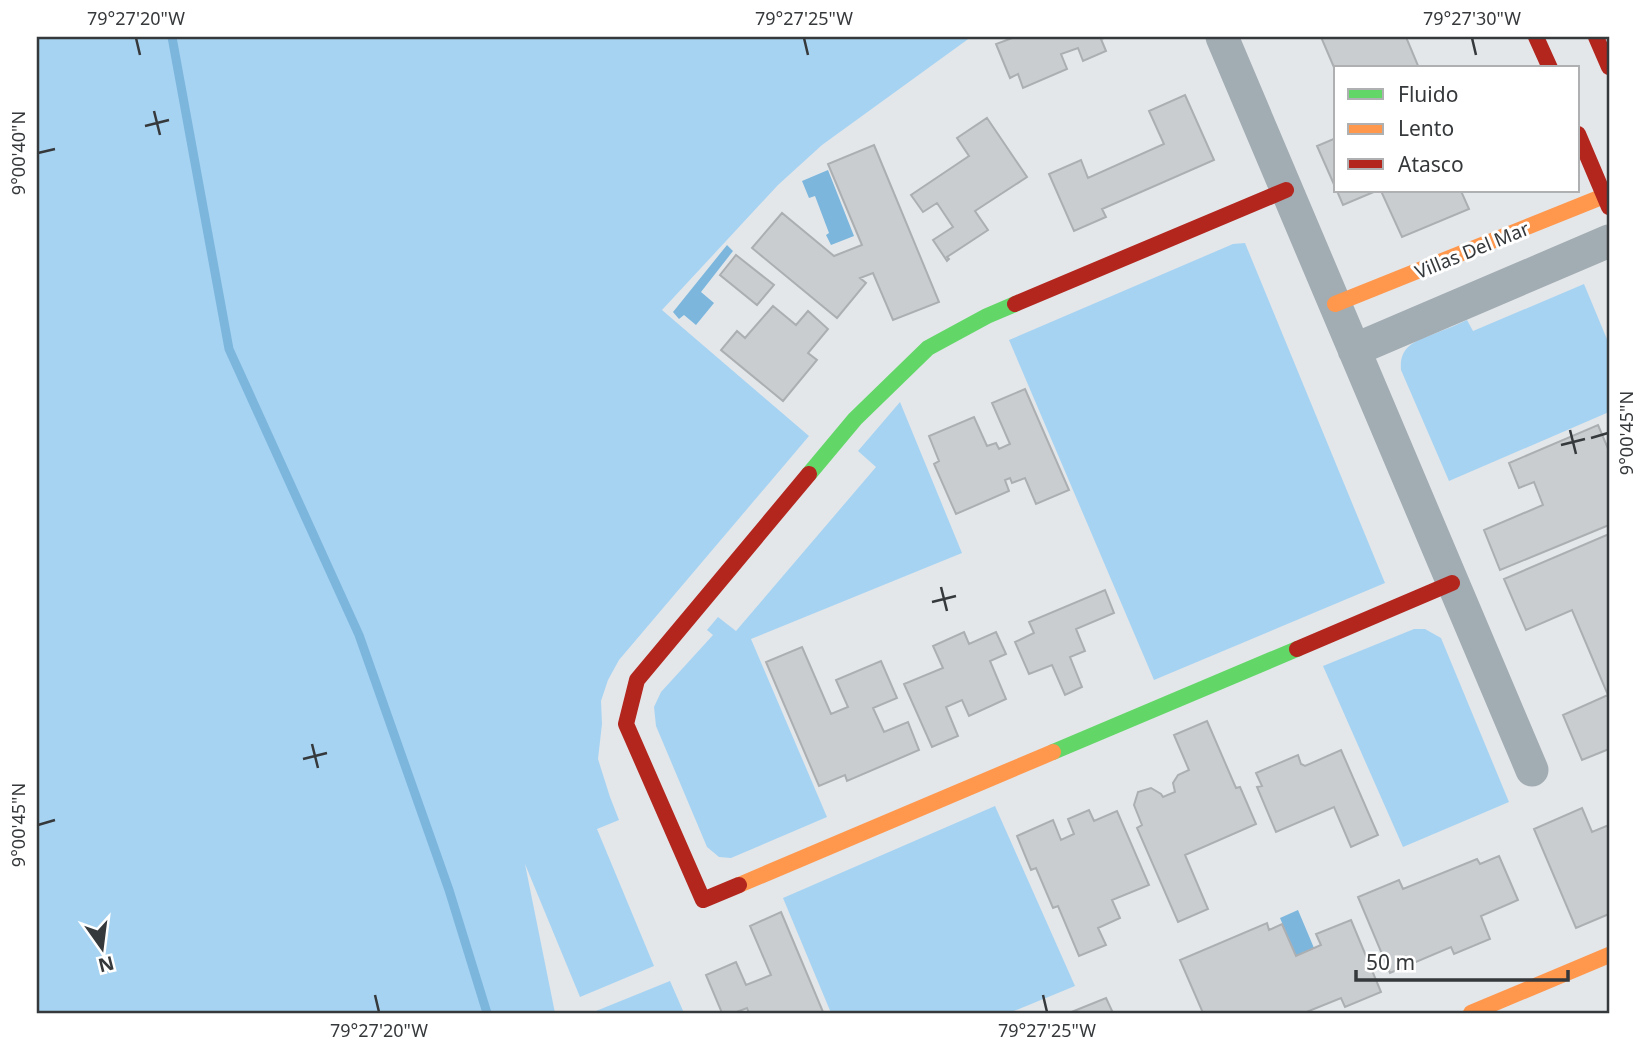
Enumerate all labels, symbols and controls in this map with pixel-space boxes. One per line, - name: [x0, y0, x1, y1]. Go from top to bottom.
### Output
- text: 79°27'20"W: [87, 6, 185, 30]
- text: 79°27'25"W: [755, 6, 853, 30]
- text: 79°27'30"W: [1423, 6, 1521, 30]
- legend: [1334, 66, 1580, 192]
- text: Fluido: [1398, 80, 1458, 108]
- text: 9°00'40"N: [6, 111, 30, 195]
- text: Lento: [1398, 114, 1454, 142]
- text: Atasco: [1398, 150, 1464, 178]
- street label: Villas Del Mar: [1411, 215, 1533, 285]
- text: 9°00'45"N: [1614, 391, 1638, 475]
- text: 9°00'45"N: [6, 783, 30, 867]
- north arrow: [66, 914, 136, 984]
- scale bar: [1356, 938, 1567, 982]
- text: 50 m: [1366, 948, 1415, 976]
- text: N: [95, 950, 117, 979]
- text: 79°27'20"W: [330, 1018, 428, 1042]
- text: 79°27'25"W: [998, 1018, 1096, 1042]

